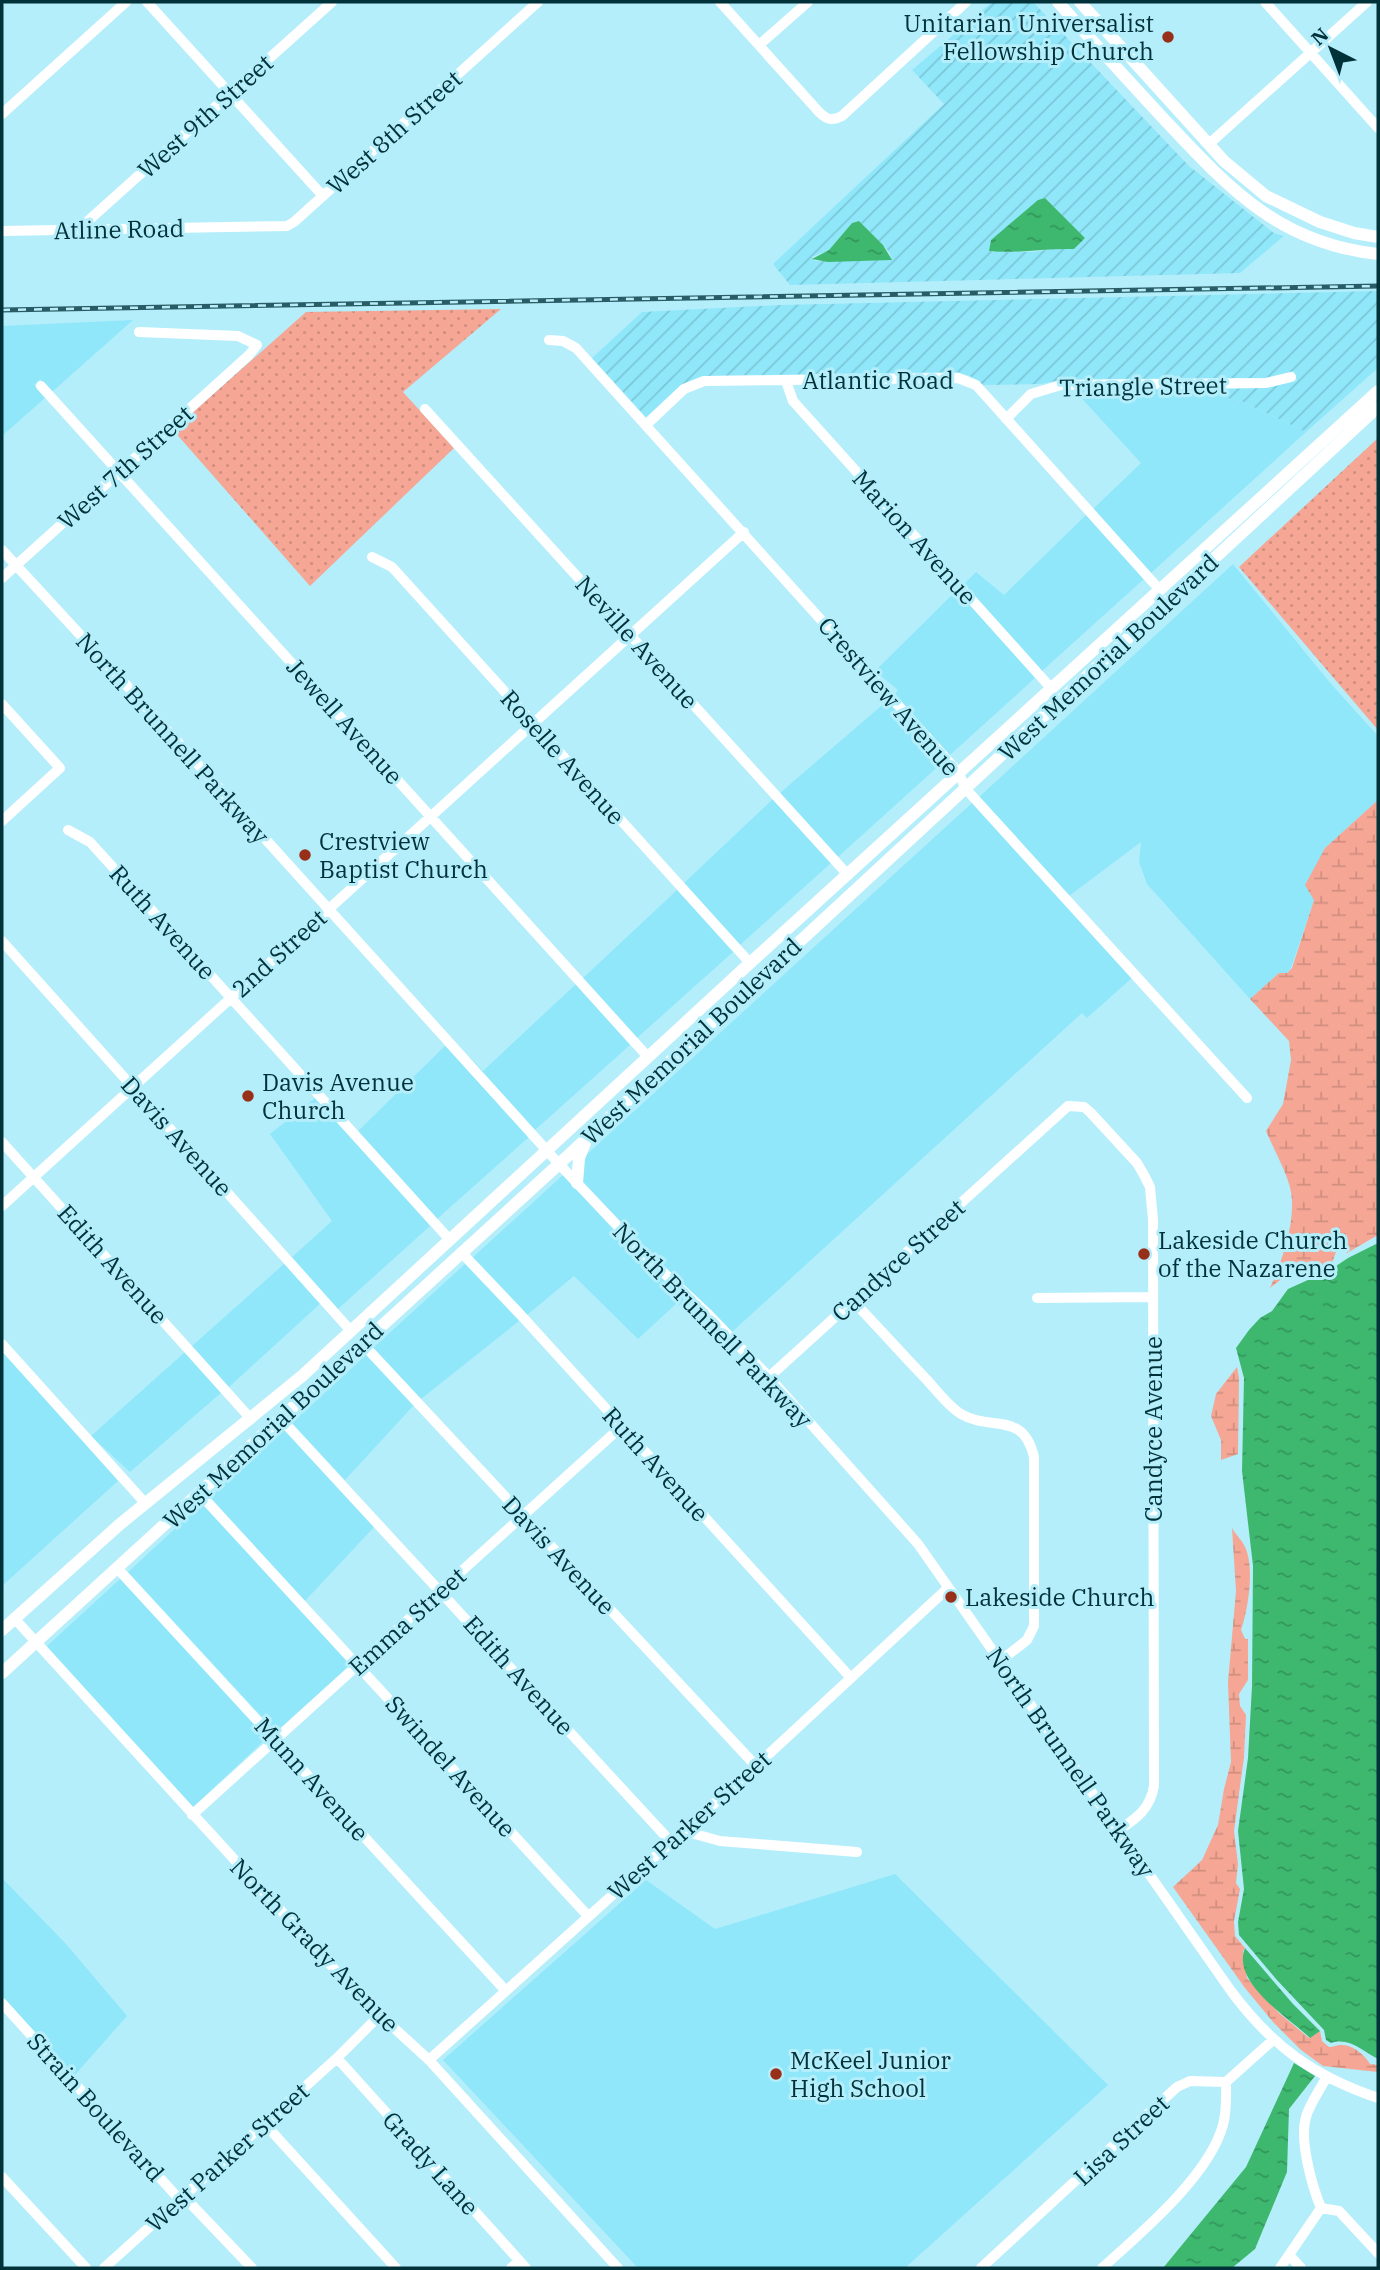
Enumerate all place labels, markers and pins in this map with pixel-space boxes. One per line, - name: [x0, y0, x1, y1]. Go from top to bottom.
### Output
- place label: Unitarian Universalist Fellowship Church: [903, 7, 1154, 67]
- marker: Unitarian Universalist Fellowship Church: [1160, 29, 1176, 45]
- place label: Crestview Baptist Church: [319, 825, 488, 885]
- marker: Crestview Baptist Church: [297, 847, 313, 863]
- place label: Davis Avenue Church: [262, 1066, 414, 1126]
- marker: Davis Avenue Church: [240, 1088, 256, 1104]
- place label: Lakeside Church of the Nazarene: [1158, 1224, 1348, 1284]
- marker: Lakeside Church of the Nazarene: [1136, 1246, 1152, 1262]
- place label: Lakeside Church: [965, 1581, 1155, 1613]
- marker: Lakeside Church: [943, 1589, 959, 1605]
- place label: McKeel Junior High School: [790, 2044, 951, 2104]
- marker: McKeel Junior High School: [768, 2066, 784, 2082]

